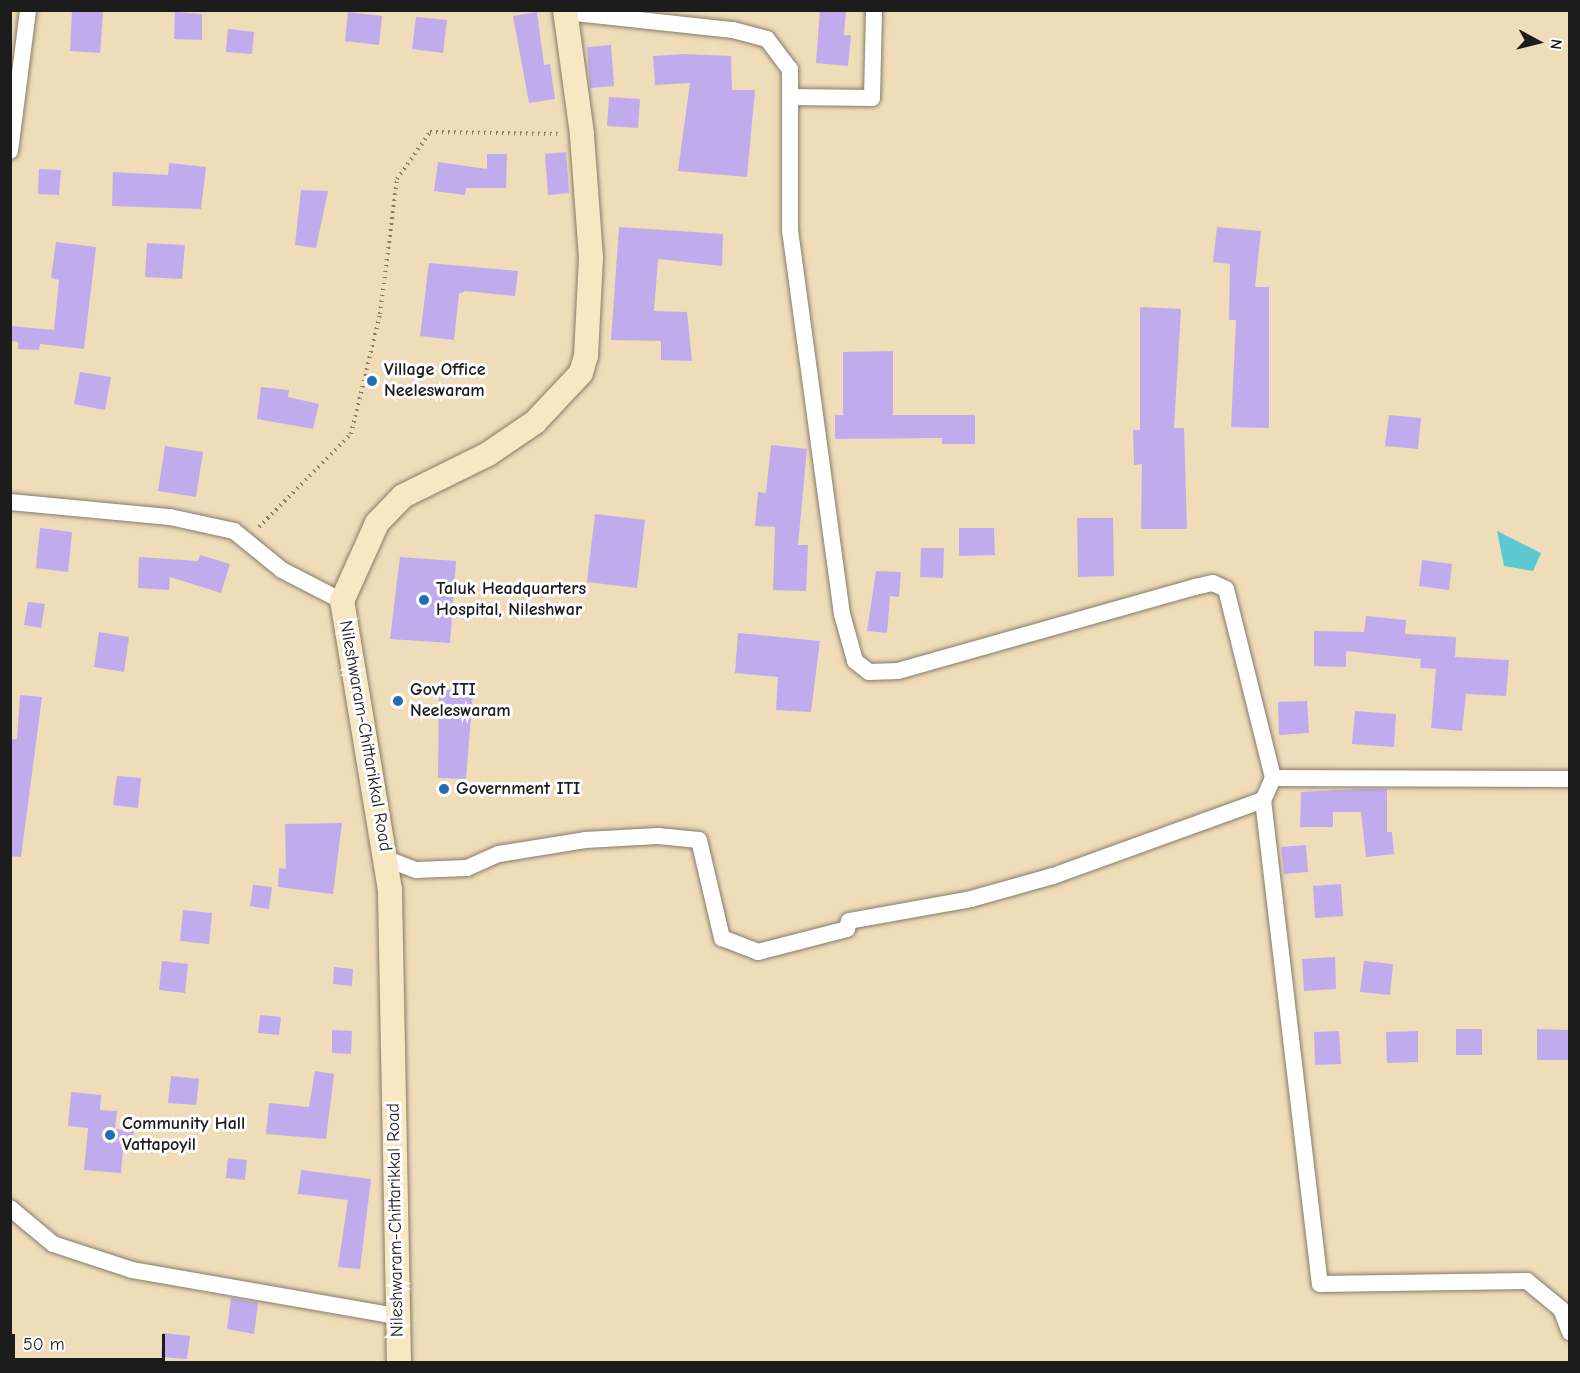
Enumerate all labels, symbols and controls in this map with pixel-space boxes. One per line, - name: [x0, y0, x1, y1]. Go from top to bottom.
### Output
- north arrow: [1508, 12, 1568, 72]
- text: N: [1546, 38, 1565, 50]
- place label: Village Office Neeleswaram: [384, 360, 486, 403]
- marker: Village Office Neeleswaram: [365, 374, 379, 388]
- place label: Taluk Headquarters Hospital, Nileshwar: [436, 579, 586, 622]
- marker: Taluk Headquarters Hospital, Nileshwar: [417, 593, 431, 607]
- street label: Nileshwaram-Chittarikkal Road: [334, 619, 396, 853]
- place label: Govt ITI Neeleswaram: [410, 680, 511, 722]
- marker: Govt ITI Neeleswaram: [391, 694, 405, 708]
- place label: Government ITI: [456, 778, 580, 800]
- marker: Government ITI: [437, 782, 451, 796]
- street label: Nileshwaram-Chittarikkal Road: [383, 1103, 409, 1337]
- place label: Community Hall Vattapoyil: [122, 1114, 245, 1156]
- marker: Community Hall Vattapoyil: [103, 1128, 117, 1142]
- scale bar: [15, 1322, 168, 1360]
- text: 50 m: [23, 1334, 65, 1355]

